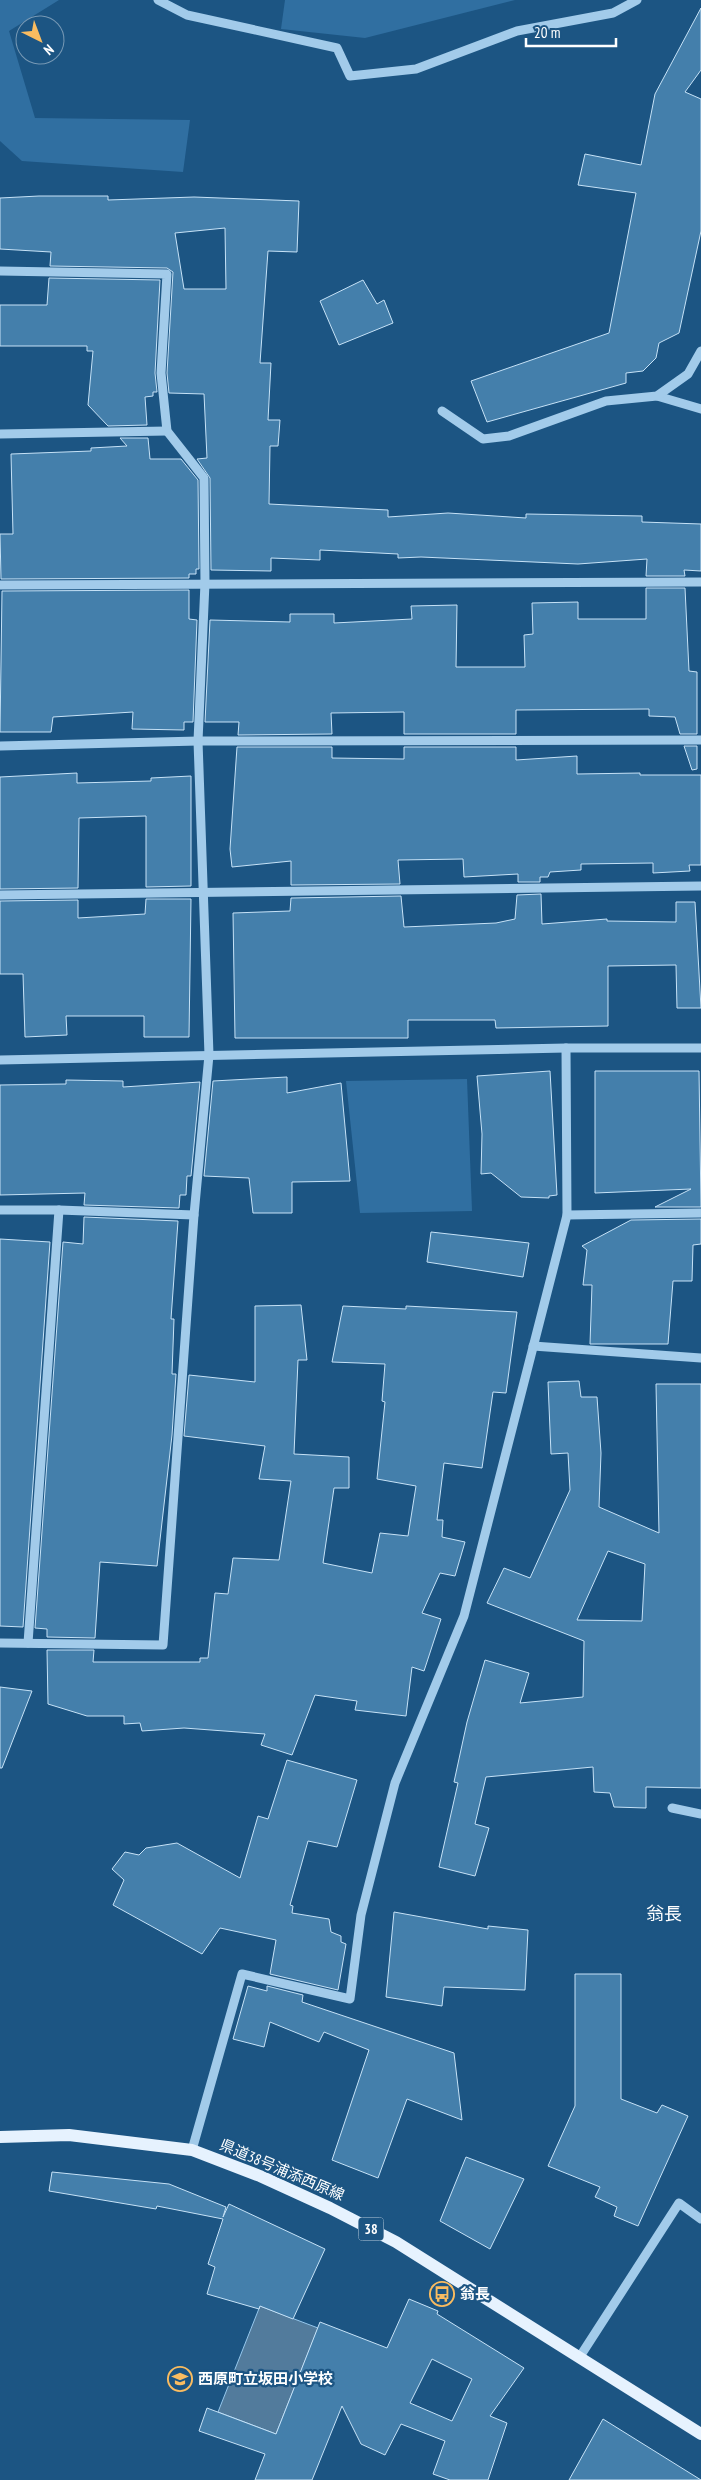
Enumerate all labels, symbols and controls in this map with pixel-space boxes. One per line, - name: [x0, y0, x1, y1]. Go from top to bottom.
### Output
- north arrow: [15, 15, 65, 65]
- scale bar: [526, 15, 616, 47]
- text: 20 m: [534, 23, 560, 42]
- text: N: [40, 40, 58, 59]
- district label: 翁長: [646, 1902, 682, 1925]
- street label: 県道38号浦添西原線: [217, 2135, 347, 2204]
- road number: 38: [358, 2218, 384, 2240]
- bus stop icon: 翁長: [429, 2281, 455, 2307]
- place label: 翁長: [460, 2284, 490, 2303]
- school or university icon: 西原町立坂田小学校: [167, 2366, 193, 2392]
- place label: 西原町立坂田小学校: [198, 2369, 333, 2388]

